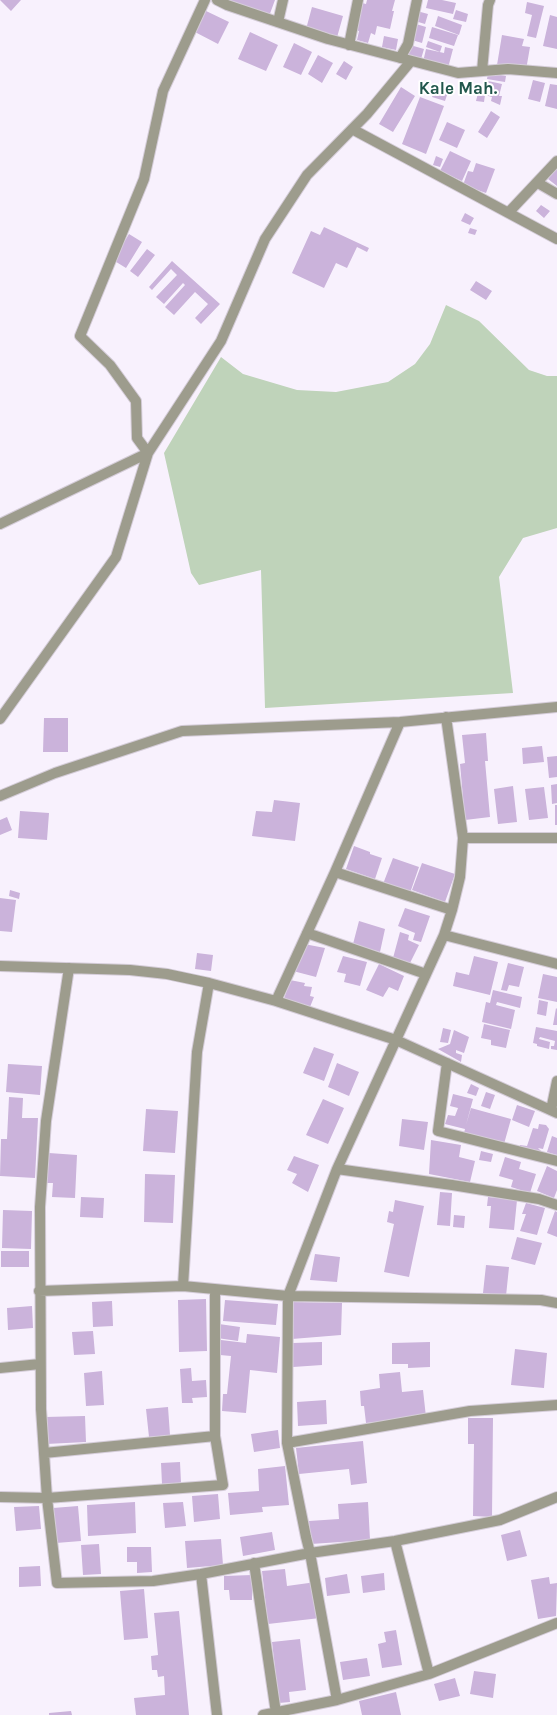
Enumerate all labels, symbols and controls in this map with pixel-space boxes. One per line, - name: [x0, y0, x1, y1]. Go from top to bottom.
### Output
- district label: Kale Mah.: [419, 79, 497, 99]

